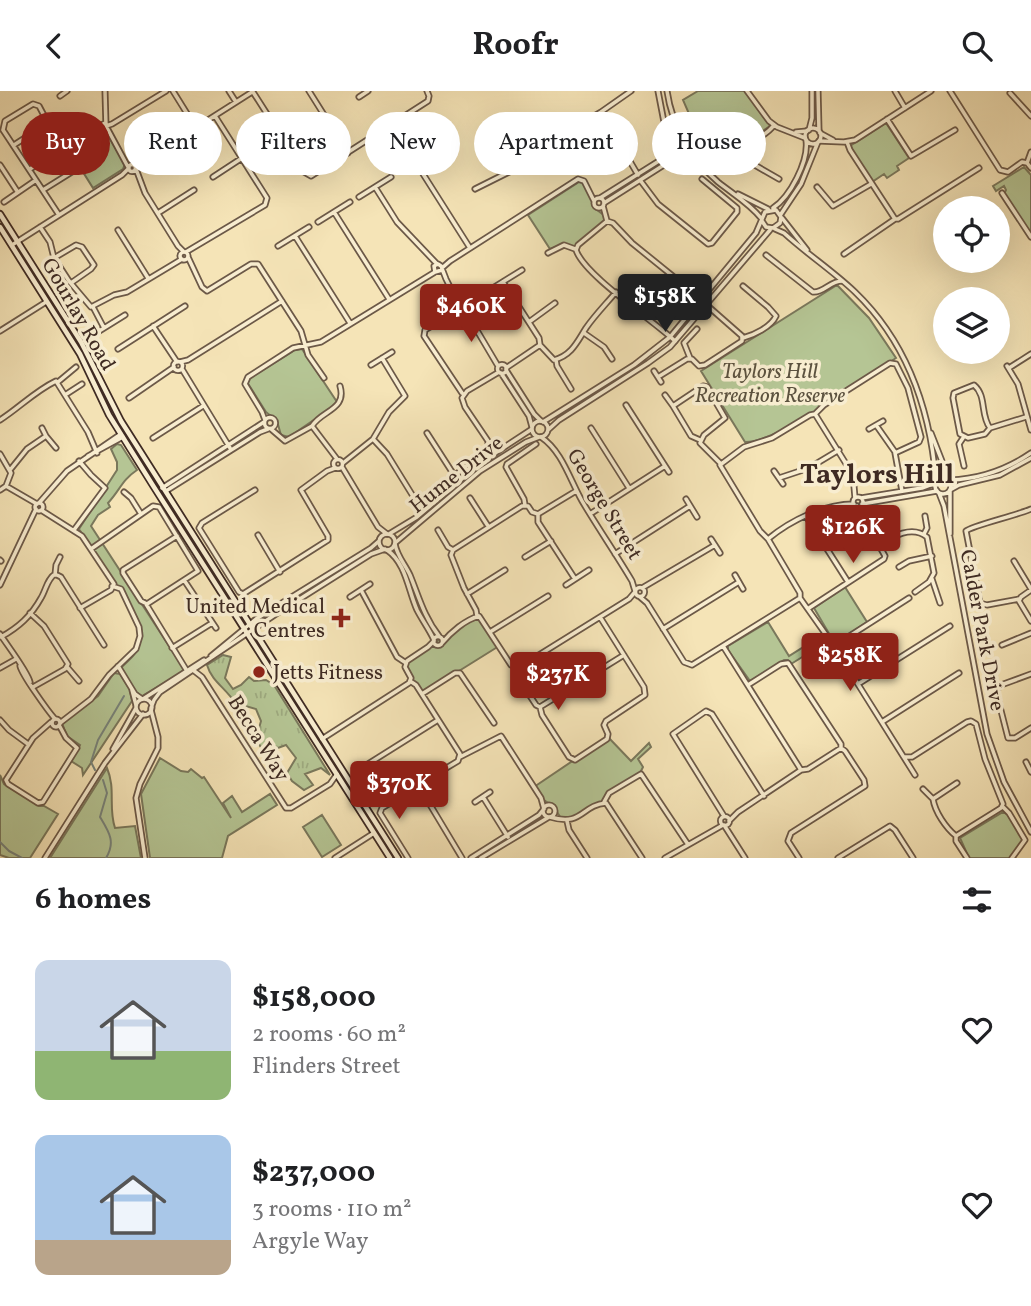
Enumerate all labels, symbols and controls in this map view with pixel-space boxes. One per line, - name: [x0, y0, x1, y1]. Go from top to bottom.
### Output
- text: Roofr: [472, 24, 559, 68]
- icon: back: [35, 27, 73, 65]
- icon: search: [958, 27, 996, 65]
- chip: Buy: [21, 112, 110, 175]
- chip: Rent: [124, 112, 222, 175]
- chip: Filters: [236, 112, 351, 175]
- chip: New: [365, 112, 460, 175]
- chip: Apartment: [474, 112, 638, 175]
- chip: House: [652, 112, 766, 175]
- map controls: [933, 196, 1010, 364]
- button: locate: [933, 196, 1010, 273]
- street label: Gourlay Road: [34, 253, 122, 376]
- pin: $158K: [616, 275, 714, 334]
- text: $158K: [634, 281, 696, 313]
- pin: $460K: [422, 285, 520, 344]
- button: layers: [933, 287, 1010, 364]
- text: $460K: [436, 291, 506, 323]
- park label: Taylors Hill Recreation Reserve: [695, 358, 845, 411]
- street label: Hume Drive: [404, 429, 510, 521]
- street label: George Street: [559, 444, 648, 566]
- district label: Taylors Hill: [800, 456, 954, 495]
- pin: $126K: [804, 505, 902, 565]
- text: $126K: [821, 512, 885, 544]
- street label: Calder Park Drive: [952, 547, 1011, 713]
- place label: United Medical Centres: [185, 593, 325, 646]
- marker: United Medical Centres: [331, 608, 351, 628]
- pin: $258K: [801, 633, 899, 693]
- text: $258K: [817, 640, 883, 672]
- pin: $237K: [509, 653, 607, 712]
- place label: Jetts Fitness: [273, 659, 383, 688]
- text: $237K: [526, 659, 590, 691]
- marker: Jetts Fitness: [251, 664, 267, 680]
- street label: Becca Way: [220, 690, 296, 788]
- pin: $370K: [350, 761, 448, 821]
- text: $370K: [366, 768, 432, 800]
- text: 6 homes: [35, 879, 151, 921]
- icon: filters: [958, 881, 996, 919]
- text: $158,000: [252, 977, 376, 1019]
- icon: home: [91, 988, 175, 1072]
- icon: heart: [958, 1011, 996, 1049]
- text: 2 rooms · 60 m²: [252, 1019, 406, 1051]
- text: Flinders Street: [252, 1051, 401, 1083]
- text: $237,000: [252, 1152, 375, 1194]
- icon: home: [91, 1163, 175, 1247]
- icon: heart: [958, 1186, 996, 1224]
- text: 3 rooms · 110 m²: [252, 1194, 412, 1226]
- text: Argyle Way: [252, 1226, 368, 1258]

